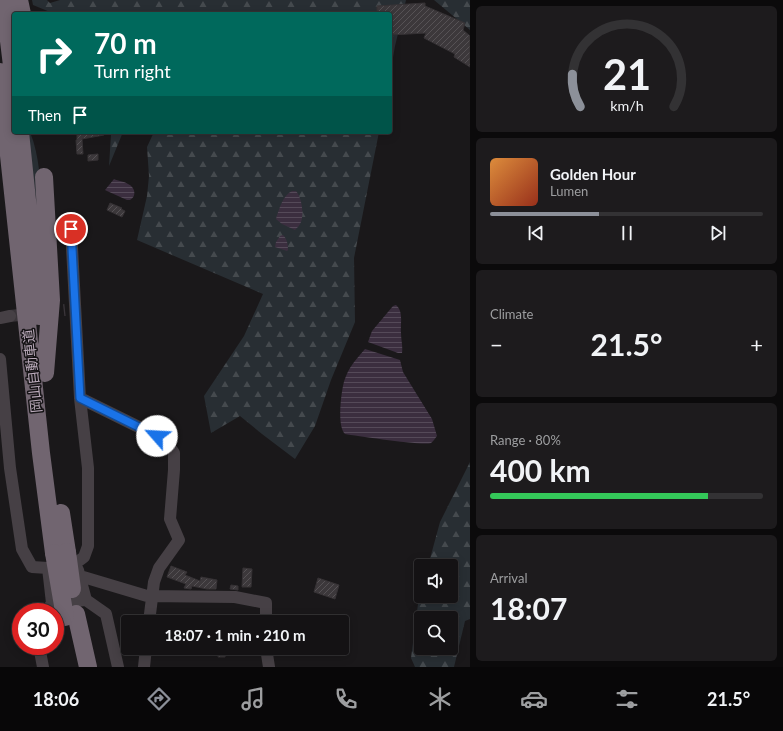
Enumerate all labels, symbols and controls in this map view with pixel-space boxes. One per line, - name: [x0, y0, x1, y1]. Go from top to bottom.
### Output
- text: 70 m: [94, 26, 157, 60]
- icon: right: [28, 28, 80, 80]
- text: 21: [602, 49, 651, 99]
- text: Turn right: [94, 60, 171, 82]
- text: km/h: [610, 97, 643, 114]
- icon: arrive: [69, 104, 91, 126]
- text: Then: [28, 106, 61, 124]
- text: Golden Hour: [550, 165, 636, 183]
- text: Lumen: [550, 183, 588, 199]
- pin: [54, 212, 88, 246]
- icon: arrive: [60, 218, 82, 240]
- icon: previous: [525, 222, 547, 244]
- icon: pause: [616, 222, 638, 244]
- icon: next: [707, 222, 729, 244]
- text: Climate: [490, 306, 533, 322]
- text: 21.5°: [591, 326, 662, 362]
- street label: 岡山自動車道: [19, 328, 45, 414]
- text: −: [490, 331, 503, 358]
- text: +: [750, 331, 763, 358]
- position arrow: [136, 415, 178, 457]
- text: Range · 80%: [490, 432, 561, 448]
- text: 400 km: [490, 452, 591, 488]
- map controls: [414, 559, 458, 655]
- button: sound: [414, 559, 458, 603]
- text: Arrival: [490, 570, 527, 586]
- text: 18:07: [490, 590, 567, 626]
- speed limit sign: 30: [12, 603, 64, 655]
- button: search: [414, 611, 458, 655]
- text: 18:07 · 1 min · 210 m: [165, 626, 305, 644]
- icon: directions: [145, 685, 173, 713]
- icon: music: [239, 685, 267, 713]
- icon: phone: [332, 685, 360, 713]
- icon: climate: [426, 685, 454, 713]
- icon: car: [520, 685, 548, 713]
- icon: filters: [613, 685, 641, 713]
- text: 18:06: [33, 688, 79, 710]
- text: 21.5°: [707, 688, 750, 710]

